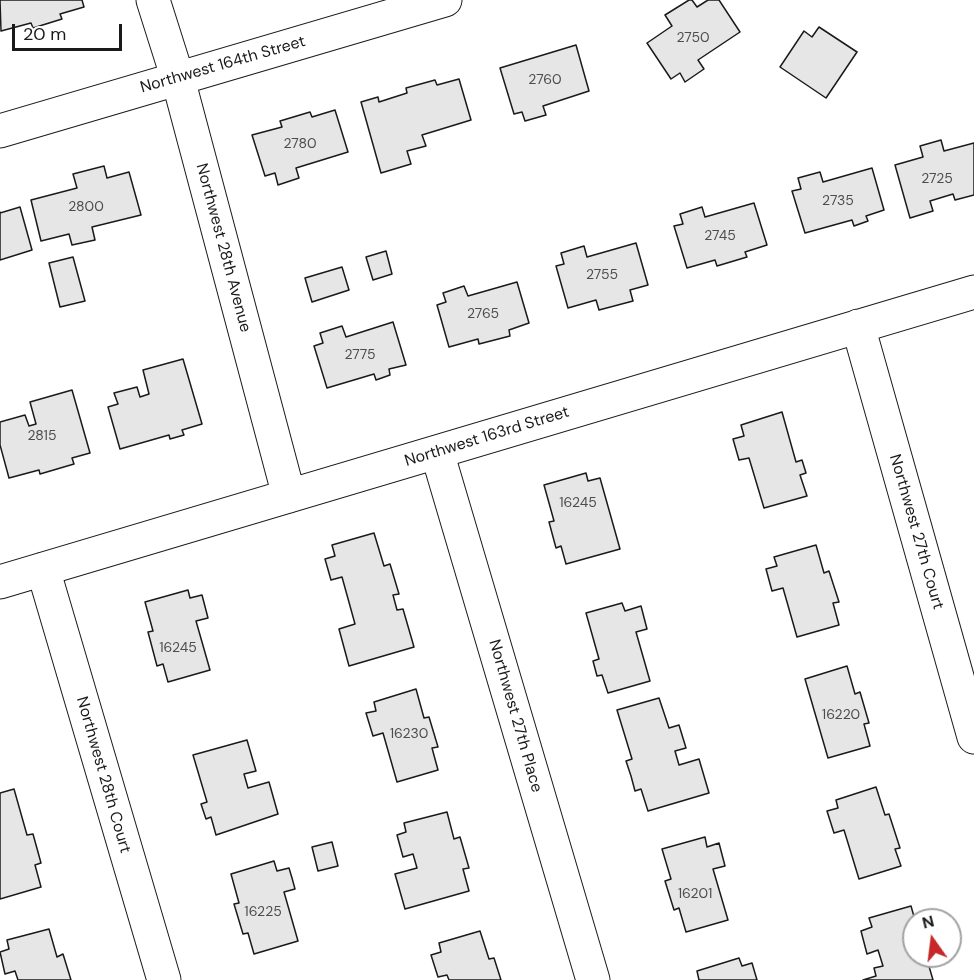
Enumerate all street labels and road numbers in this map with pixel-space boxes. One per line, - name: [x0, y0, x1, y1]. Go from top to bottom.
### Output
- street label: Northwest 164th Street: [138, 32, 308, 98]
- street label: Northwest 28th Avenue: [191, 162, 255, 334]
- street label: Northwest 163rd Street: [402, 403, 572, 471]
- street label: Northwest 27th Court: [885, 452, 947, 612]
- street label: Northwest 27th Place: [484, 637, 546, 795]
- street label: Northwest 28th Court: [71, 695, 135, 855]

